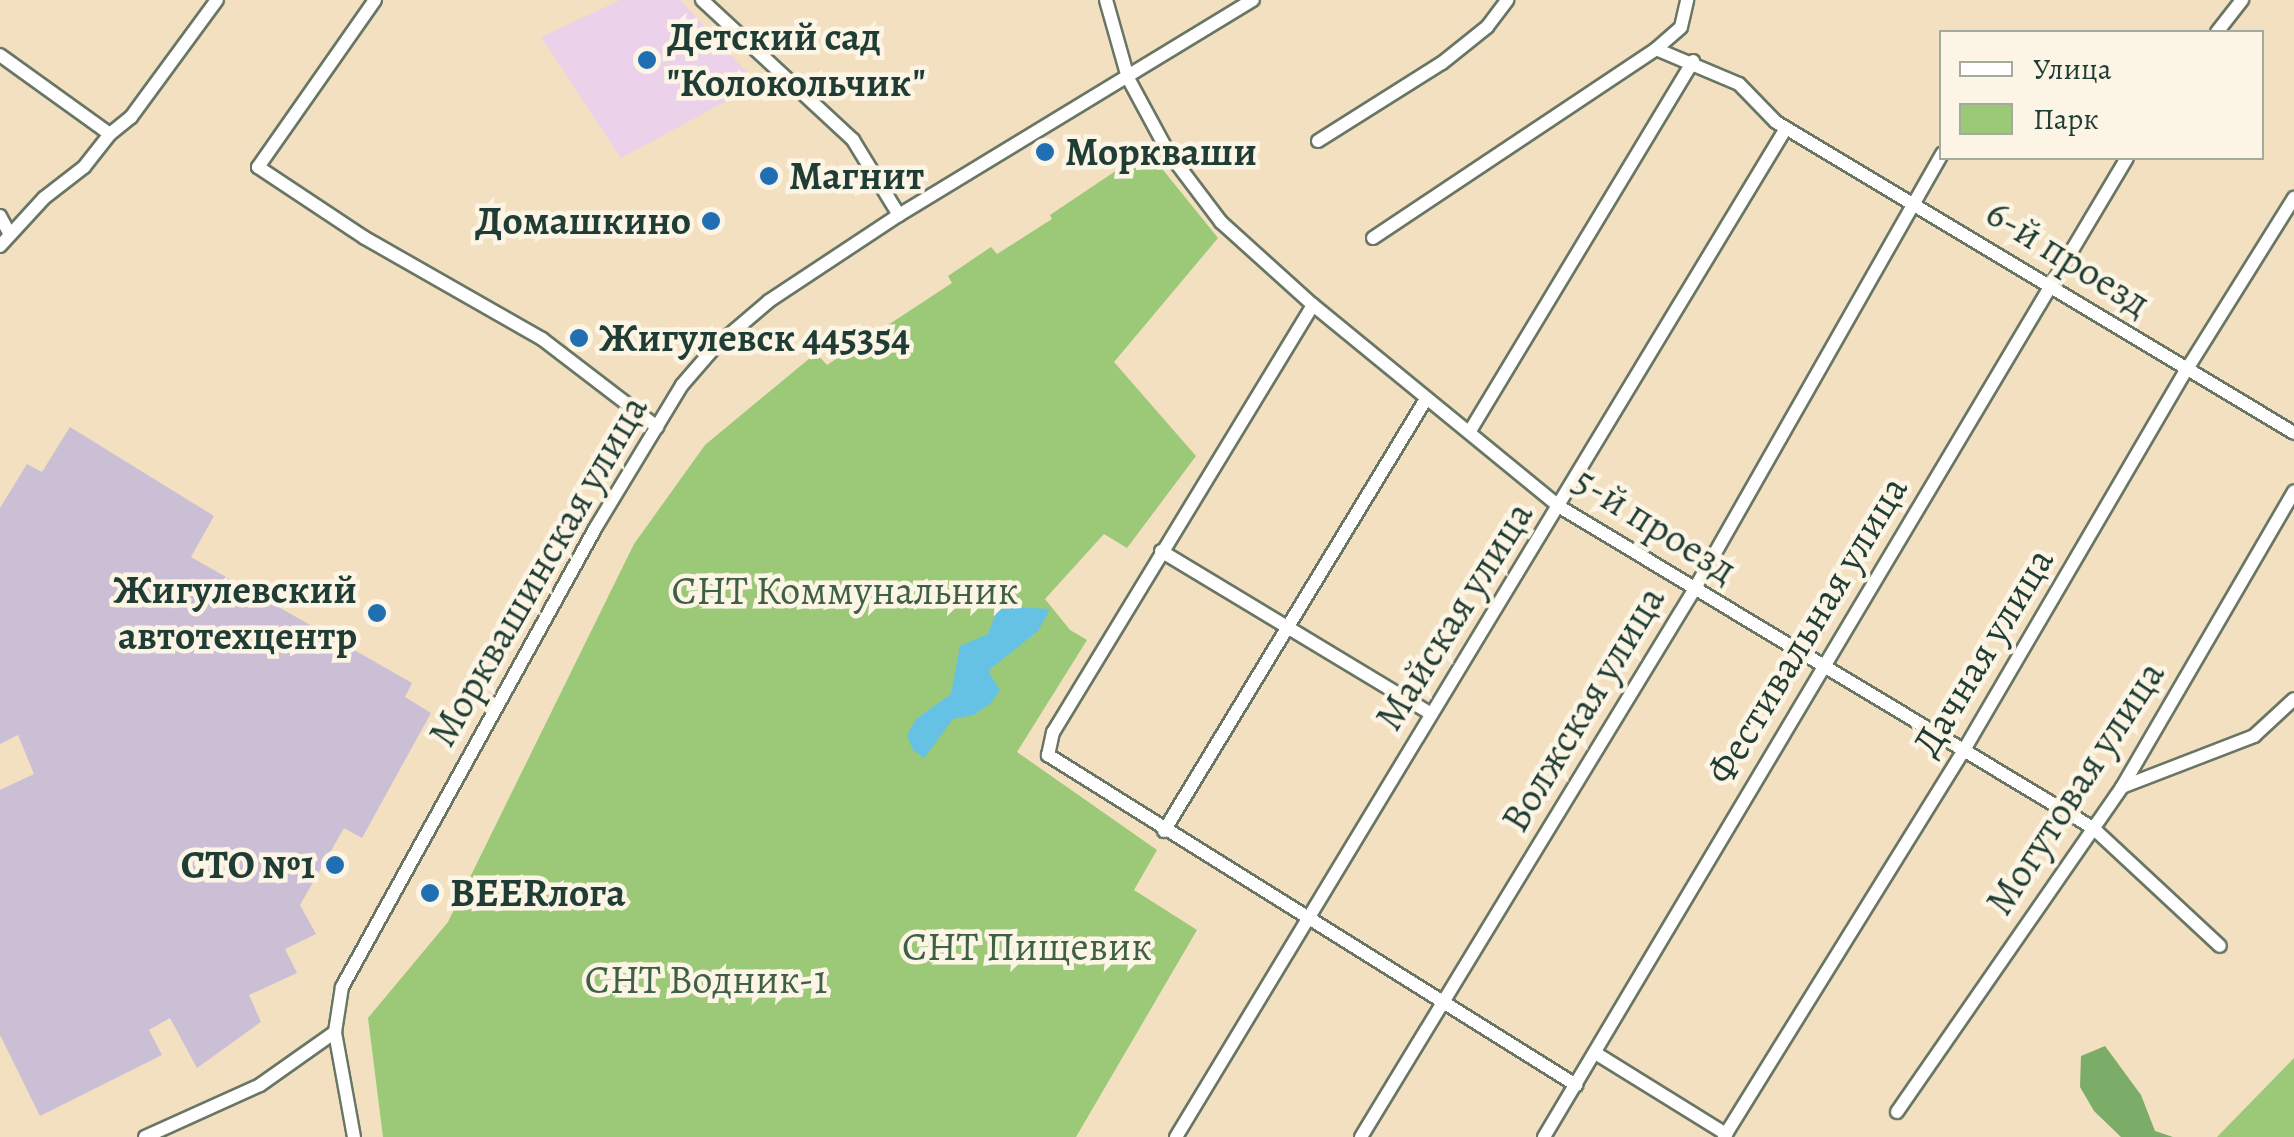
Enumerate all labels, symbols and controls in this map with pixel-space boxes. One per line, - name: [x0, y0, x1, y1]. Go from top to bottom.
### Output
- place label: Детский сад "Колокольчик": [667, 13, 926, 107]
- legend: [1939, 30, 2264, 160]
- marker: Детский сад "Колокольчик": [636, 49, 658, 71]
- text: Улица: [2033, 49, 2112, 89]
- text: Парк: [2033, 99, 2099, 139]
- place label: Моркваши: [1065, 128, 1257, 176]
- marker: Моркваши: [1034, 141, 1056, 163]
- place label: Магнит: [789, 152, 924, 200]
- marker: Магнит: [758, 165, 780, 187]
- street label: 6-й проезд: [1977, 189, 2159, 327]
- place label: Домашкино: [475, 197, 691, 245]
- marker: Домашкино: [700, 210, 722, 232]
- place label: Жигулевск 445354: [599, 314, 910, 362]
- marker: Жигулевск 445354: [568, 327, 590, 349]
- street label: Морквашинская улица: [418, 387, 658, 755]
- street label: 5-й проезд: [1565, 456, 1745, 594]
- street label: Фестивальная улица: [1696, 467, 1918, 793]
- street label: Майская улица: [1365, 493, 1543, 739]
- street label: Дачная улица: [1902, 539, 2064, 765]
- place label: Жигулевский автотехцентр: [113, 566, 357, 660]
- park label: СНТ Коммунальник: [672, 567, 1018, 615]
- street label: Волжская улица: [1491, 578, 1675, 840]
- marker: Жигулевский автотехцентр: [366, 602, 388, 624]
- street label: Могутовая улица: [1975, 652, 2175, 924]
- place label: СТО №1: [181, 841, 315, 889]
- marker: СТО №1: [324, 854, 346, 876]
- place label: BEERлога: [450, 869, 626, 917]
- marker: BEERлога: [419, 882, 441, 904]
- park label: СНТ Пищевик: [902, 923, 1152, 971]
- park label: СНТ Водник-1: [585, 956, 827, 1004]

